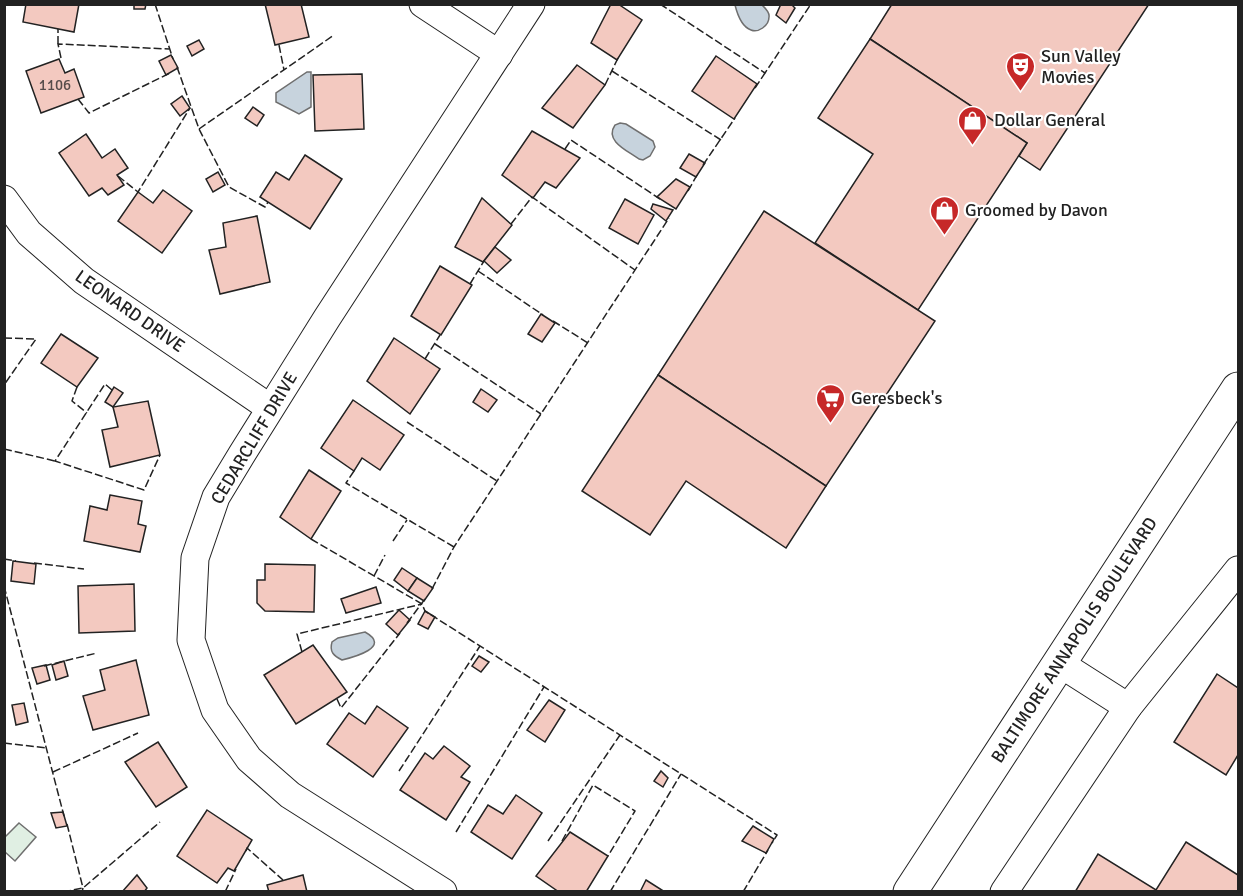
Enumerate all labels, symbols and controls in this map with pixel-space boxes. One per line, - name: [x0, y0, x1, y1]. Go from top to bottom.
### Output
- place label: Sun Valley Movies: [1041, 45, 1121, 88]
- theatre icon: Sun Valley Movies: [1004, 50, 1036, 92]
- house number: 1106: [39, 76, 71, 94]
- shop icon: Dollar General: [957, 104, 989, 146]
- place label: Dollar General: [994, 109, 1105, 131]
- shop icon: Groomed by Davon: [928, 194, 960, 236]
- place label: Groomed by Davon: [965, 199, 1108, 221]
- street label: LEONARD DRIVE: [71, 265, 189, 357]
- street label: CEDARCLIFF DRIVE: [206, 368, 302, 508]
- supermarket icon: Geresbeck's: [814, 382, 846, 424]
- place label: Geresbeck's: [851, 387, 942, 409]
- street label: BALTIMORE ANNAPOLIS BOULEVARD: [986, 513, 1162, 767]

